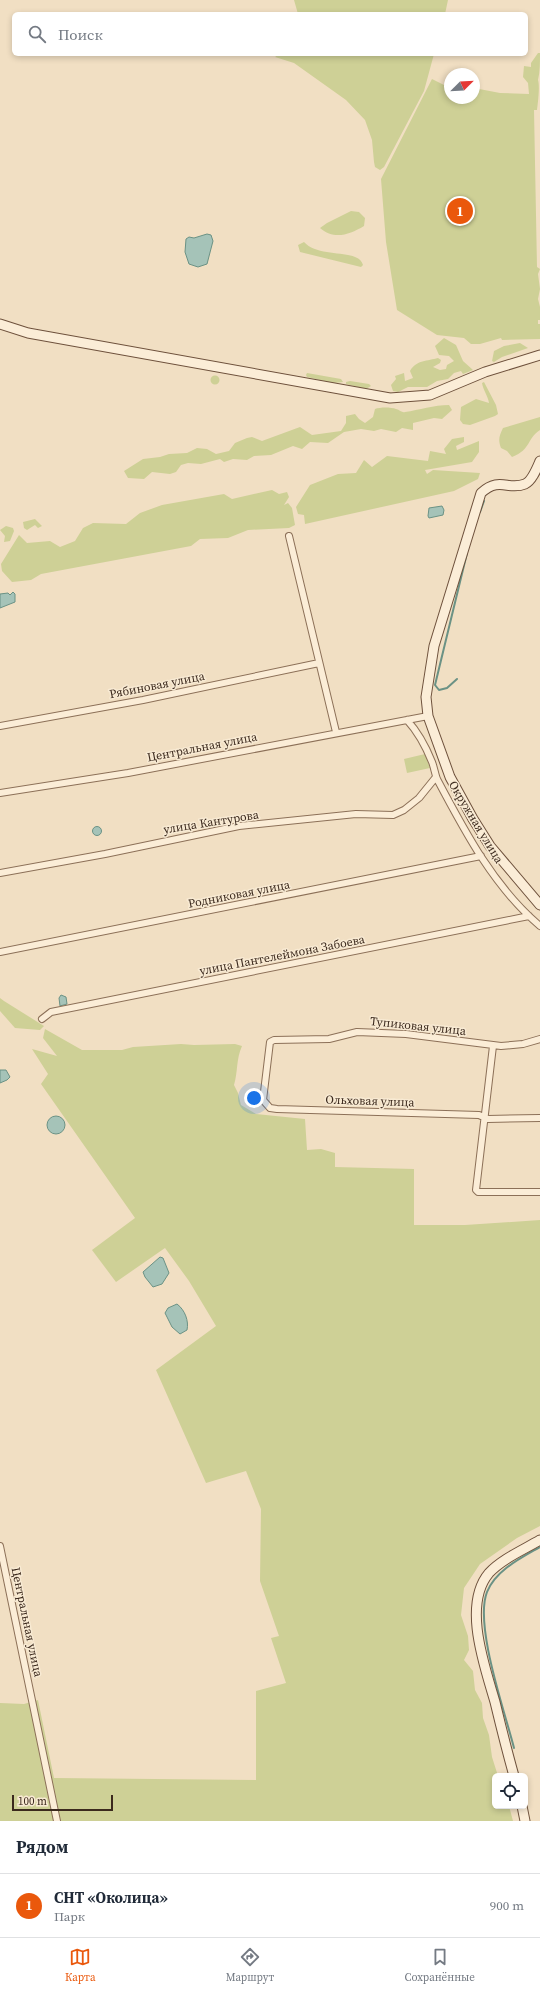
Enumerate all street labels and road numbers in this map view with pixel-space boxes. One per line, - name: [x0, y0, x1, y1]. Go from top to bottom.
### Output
- street label: Рябиновая улица: [108, 668, 207, 702]
- street label: Центральная улица: [146, 728, 259, 766]
- street label: Окружная улица: [445, 778, 507, 867]
- street label: улица Кантурова: [162, 806, 261, 837]
- street label: Родниковая улица: [187, 876, 292, 912]
- street label: улица Пантелеймона Забоева: [198, 931, 367, 979]
- street label: Тупиковая улица: [369, 1013, 468, 1039]
- street label: Ольховая улица: [325, 1091, 416, 1111]
- street label: Центральная улица: [8, 1566, 47, 1679]

